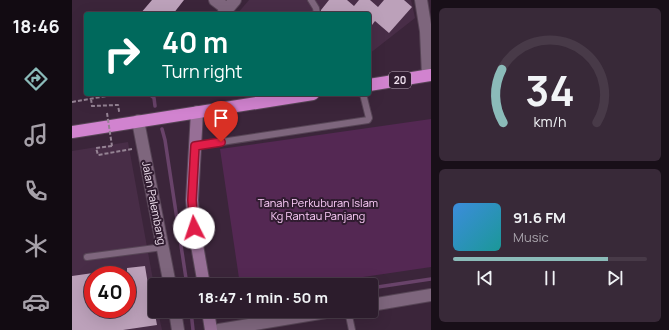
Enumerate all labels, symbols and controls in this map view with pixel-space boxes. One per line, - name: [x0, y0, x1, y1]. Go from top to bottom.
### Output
- text: 18:46: [12, 14, 60, 38]
- text: 40 m: [162, 23, 228, 61]
- icon: right: [96, 28, 148, 80]
- text: Turn right: [162, 59, 243, 83]
- text: 34: [525, 61, 575, 117]
- icon: directions: [22, 65, 50, 93]
- road number: 20: [389, 72, 411, 88]
- pin: [204, 101, 238, 142]
- icon: arrive: [210, 107, 232, 129]
- text: km/h: [533, 111, 567, 130]
- icon: music: [22, 121, 50, 149]
- street label: Jalan Palembang: [139, 160, 170, 246]
- icon: phone: [22, 177, 50, 205]
- park label: Tanah Perkuburan Islam Kg Rantau Panjang: [258, 195, 378, 223]
- position arrow: [173, 207, 215, 249]
- text: 91.6 FM: [513, 207, 566, 228]
- text: Music: [513, 228, 549, 246]
- icon: climate: [22, 232, 50, 260]
- speed limit sign: 40: [84, 266, 136, 318]
- icon: previous: [474, 267, 496, 289]
- icon: pause: [539, 267, 561, 289]
- icon: next: [604, 267, 626, 289]
- text: 18:47 · 1 min · 50 m: [198, 287, 328, 308]
- icon: car: [22, 288, 50, 316]

